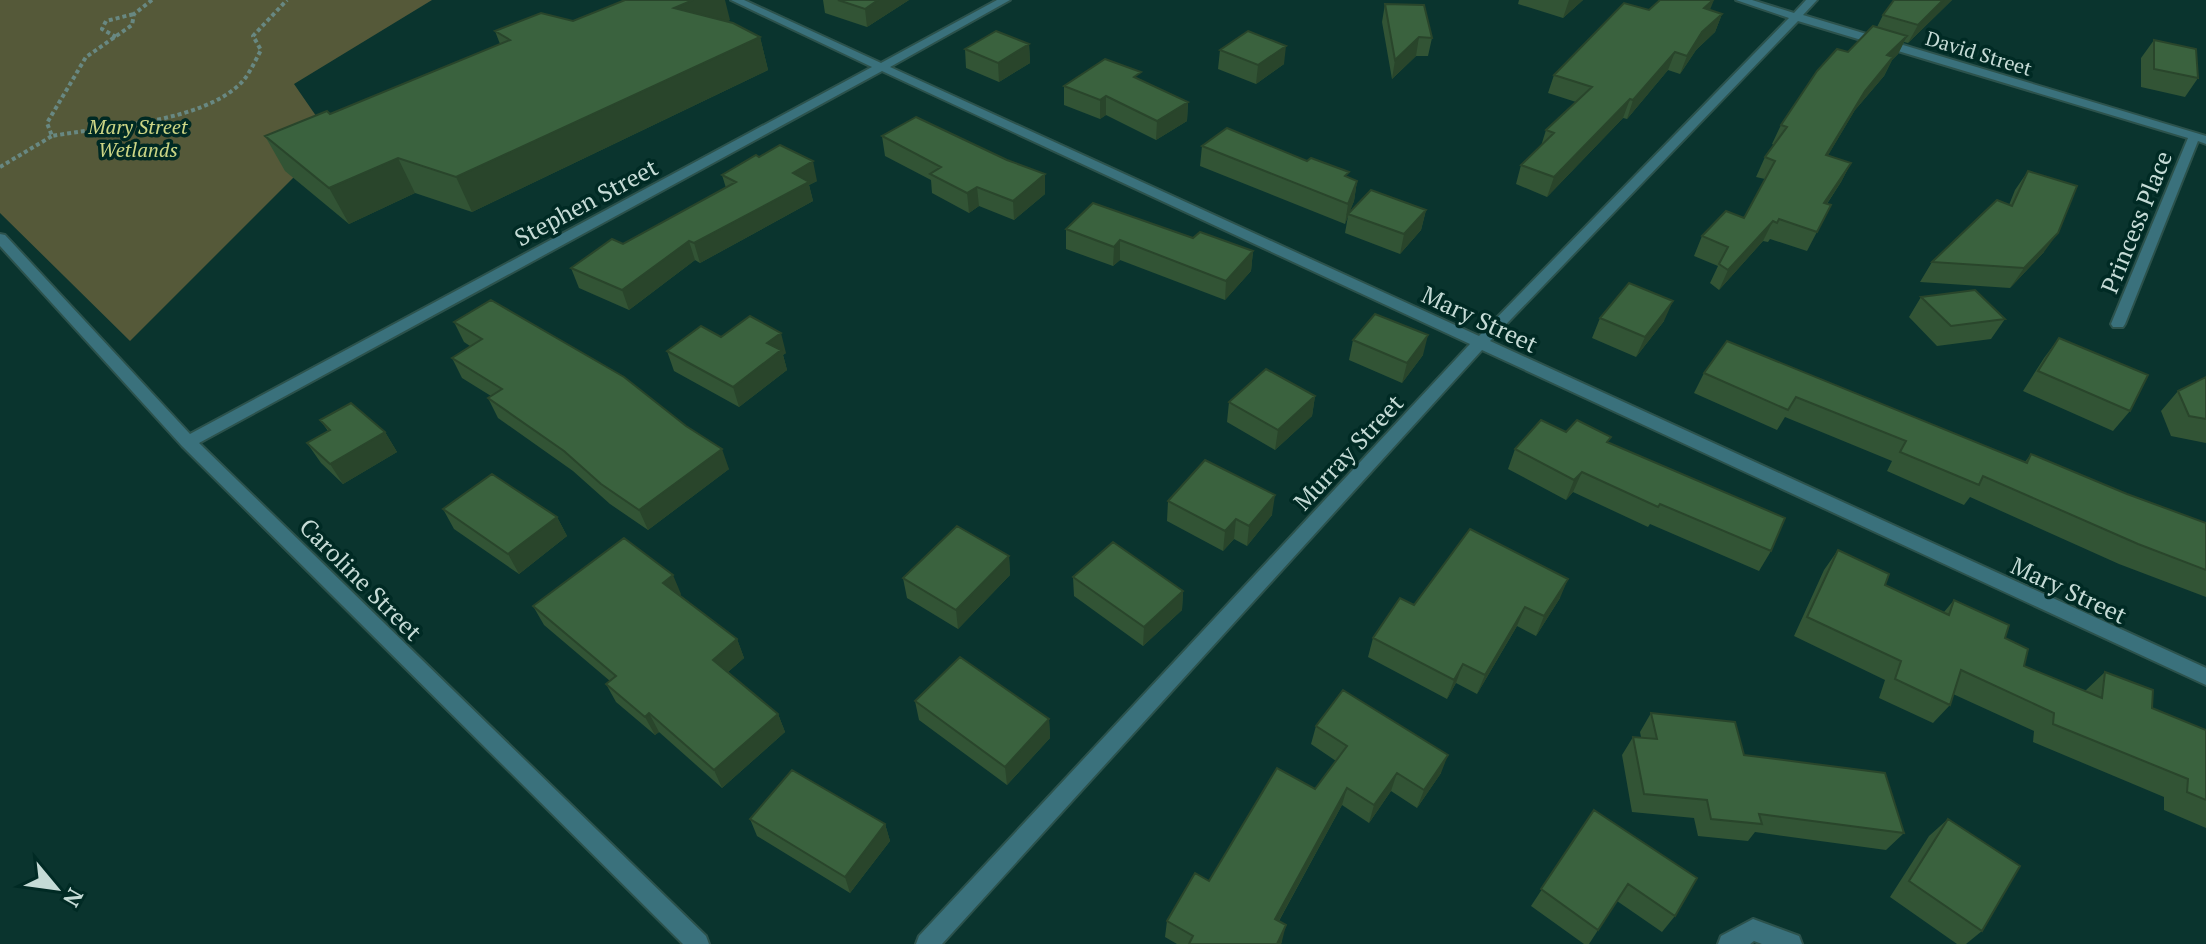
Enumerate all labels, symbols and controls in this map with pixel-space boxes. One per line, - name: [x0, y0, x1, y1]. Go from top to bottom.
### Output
- street label: David Street: [1923, 24, 2036, 82]
- park label: Mary Street Wetlands: [87, 113, 189, 163]
- street label: Princess Place: [2093, 146, 2179, 298]
- street label: Stephen Street: [509, 151, 663, 253]
- street label: Mary Street: [1417, 278, 1543, 360]
- street label: Murray Street: [1286, 387, 1410, 517]
- street label: Caroline Street: [293, 511, 429, 647]
- street label: Mary Street: [2006, 549, 2132, 631]
- north arrow: [16, 848, 96, 928]
- text: N: [57, 884, 91, 913]

